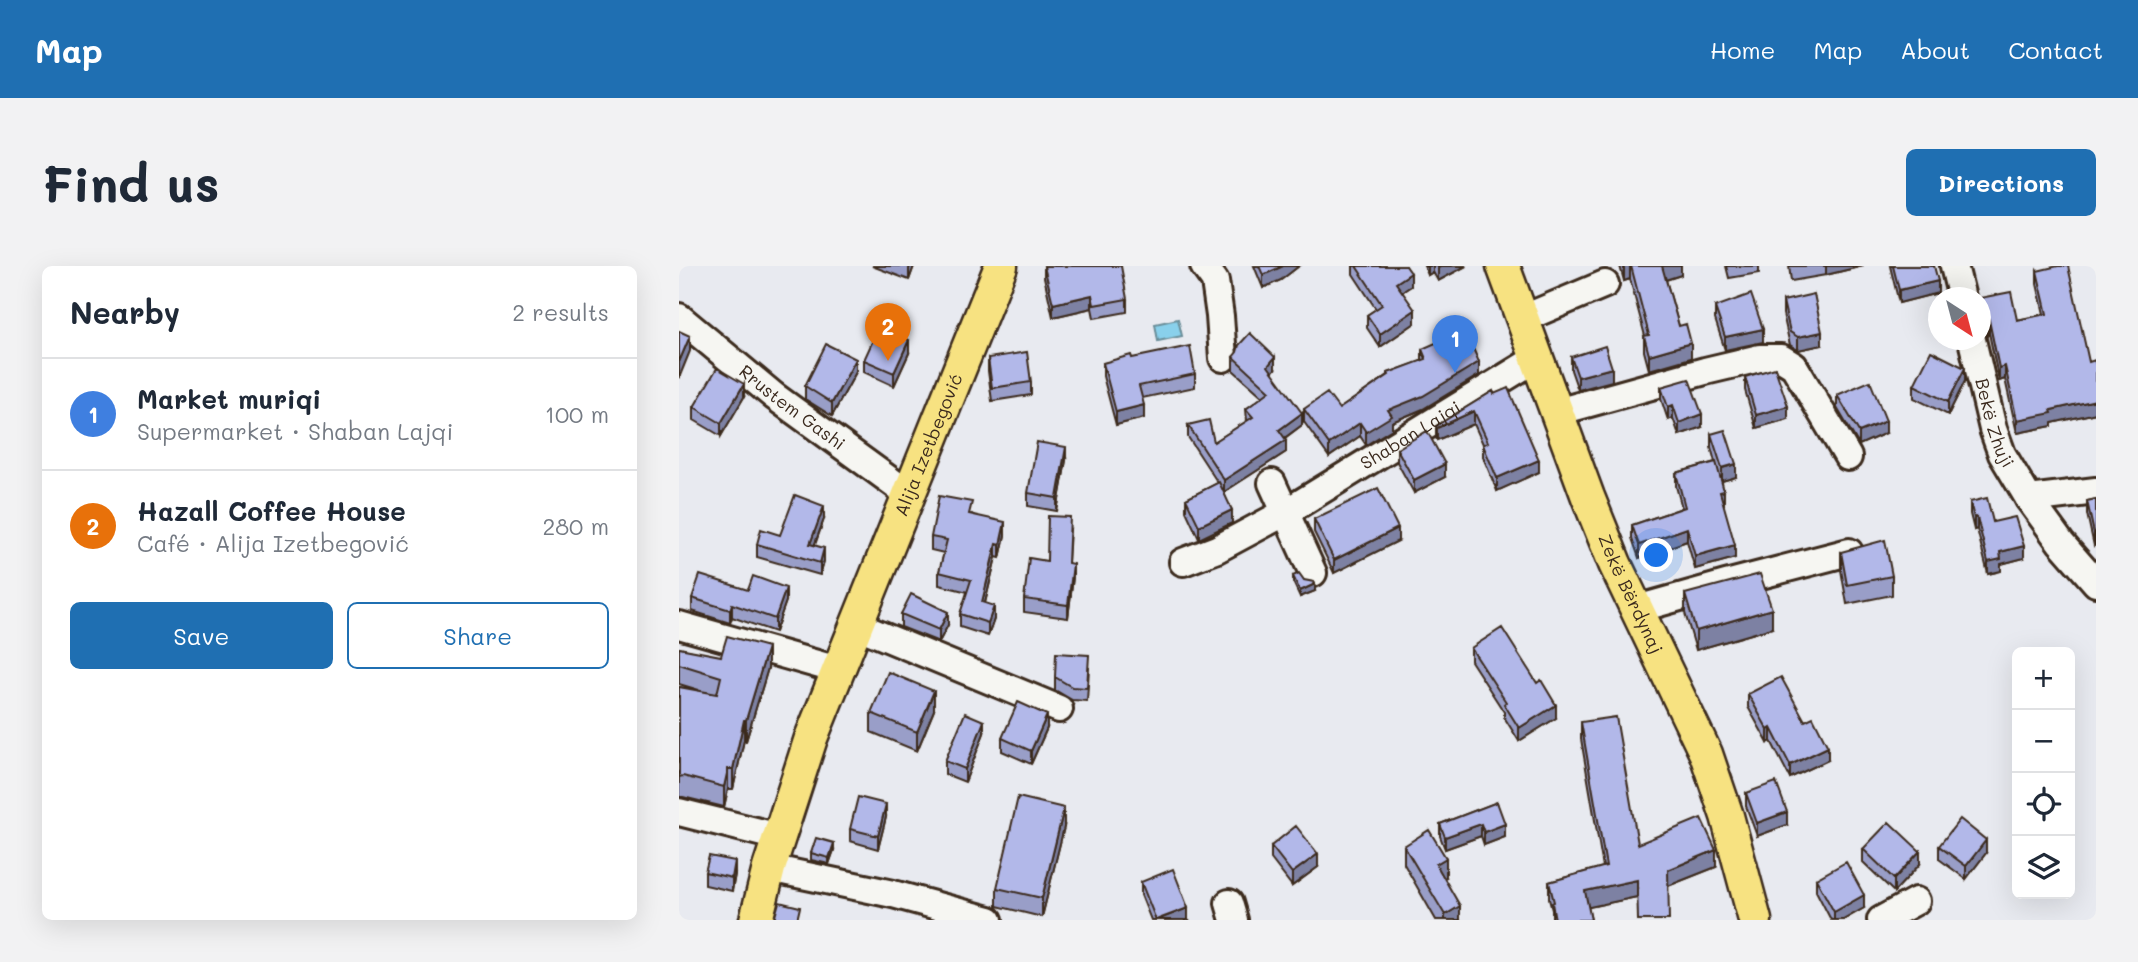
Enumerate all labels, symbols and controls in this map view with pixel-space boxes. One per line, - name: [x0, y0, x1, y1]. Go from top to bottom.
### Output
- text: Map: [35, 28, 103, 71]
- text: Home: [1710, 34, 1775, 65]
- text: Map: [1813, 34, 1862, 65]
- text: About: [1900, 34, 1970, 65]
- text: Contact: [2008, 34, 2103, 65]
- button: Directions: [1906, 149, 2096, 216]
- text: Find us: [42, 151, 220, 214]
- north arrow: [1928, 287, 1991, 350]
- text: Nearby: [70, 292, 180, 332]
- text: 2 results: [512, 297, 609, 327]
- pin: 2: [865, 303, 911, 361]
- pin: 1: [1432, 315, 1478, 373]
- street label: Rrustem Gashi: [734, 359, 850, 455]
- street label: Alija Izetbegović: [888, 370, 967, 520]
- street label: Bekë Zhuji: [1970, 376, 2020, 472]
- text: Market muriqi: [137, 382, 321, 416]
- street label: Shaban Lajqi: [1355, 395, 1465, 475]
- text: 1: [88, 399, 98, 429]
- text: 100 m: [545, 399, 609, 429]
- text: Supermarket · Shaban Lajqi: [137, 416, 453, 446]
- text: Hazall Coffee House: [137, 494, 406, 528]
- text: 2: [87, 511, 99, 541]
- text: 280 m: [542, 511, 609, 541]
- text: Café · Alija Izetbegović: [137, 528, 409, 558]
- street label: Zekë Bërdynaj: [1593, 530, 1669, 657]
- your location: [1639, 538, 1673, 572]
- button: Save: [70, 602, 333, 669]
- button: Share: [347, 602, 609, 669]
- map controls: [2012, 647, 2075, 899]
- button: +: [2012, 647, 2075, 710]
- button: −: [2012, 710, 2075, 773]
- button: locate: [2012, 773, 2075, 836]
- button: layers: [2012, 836, 2075, 899]

